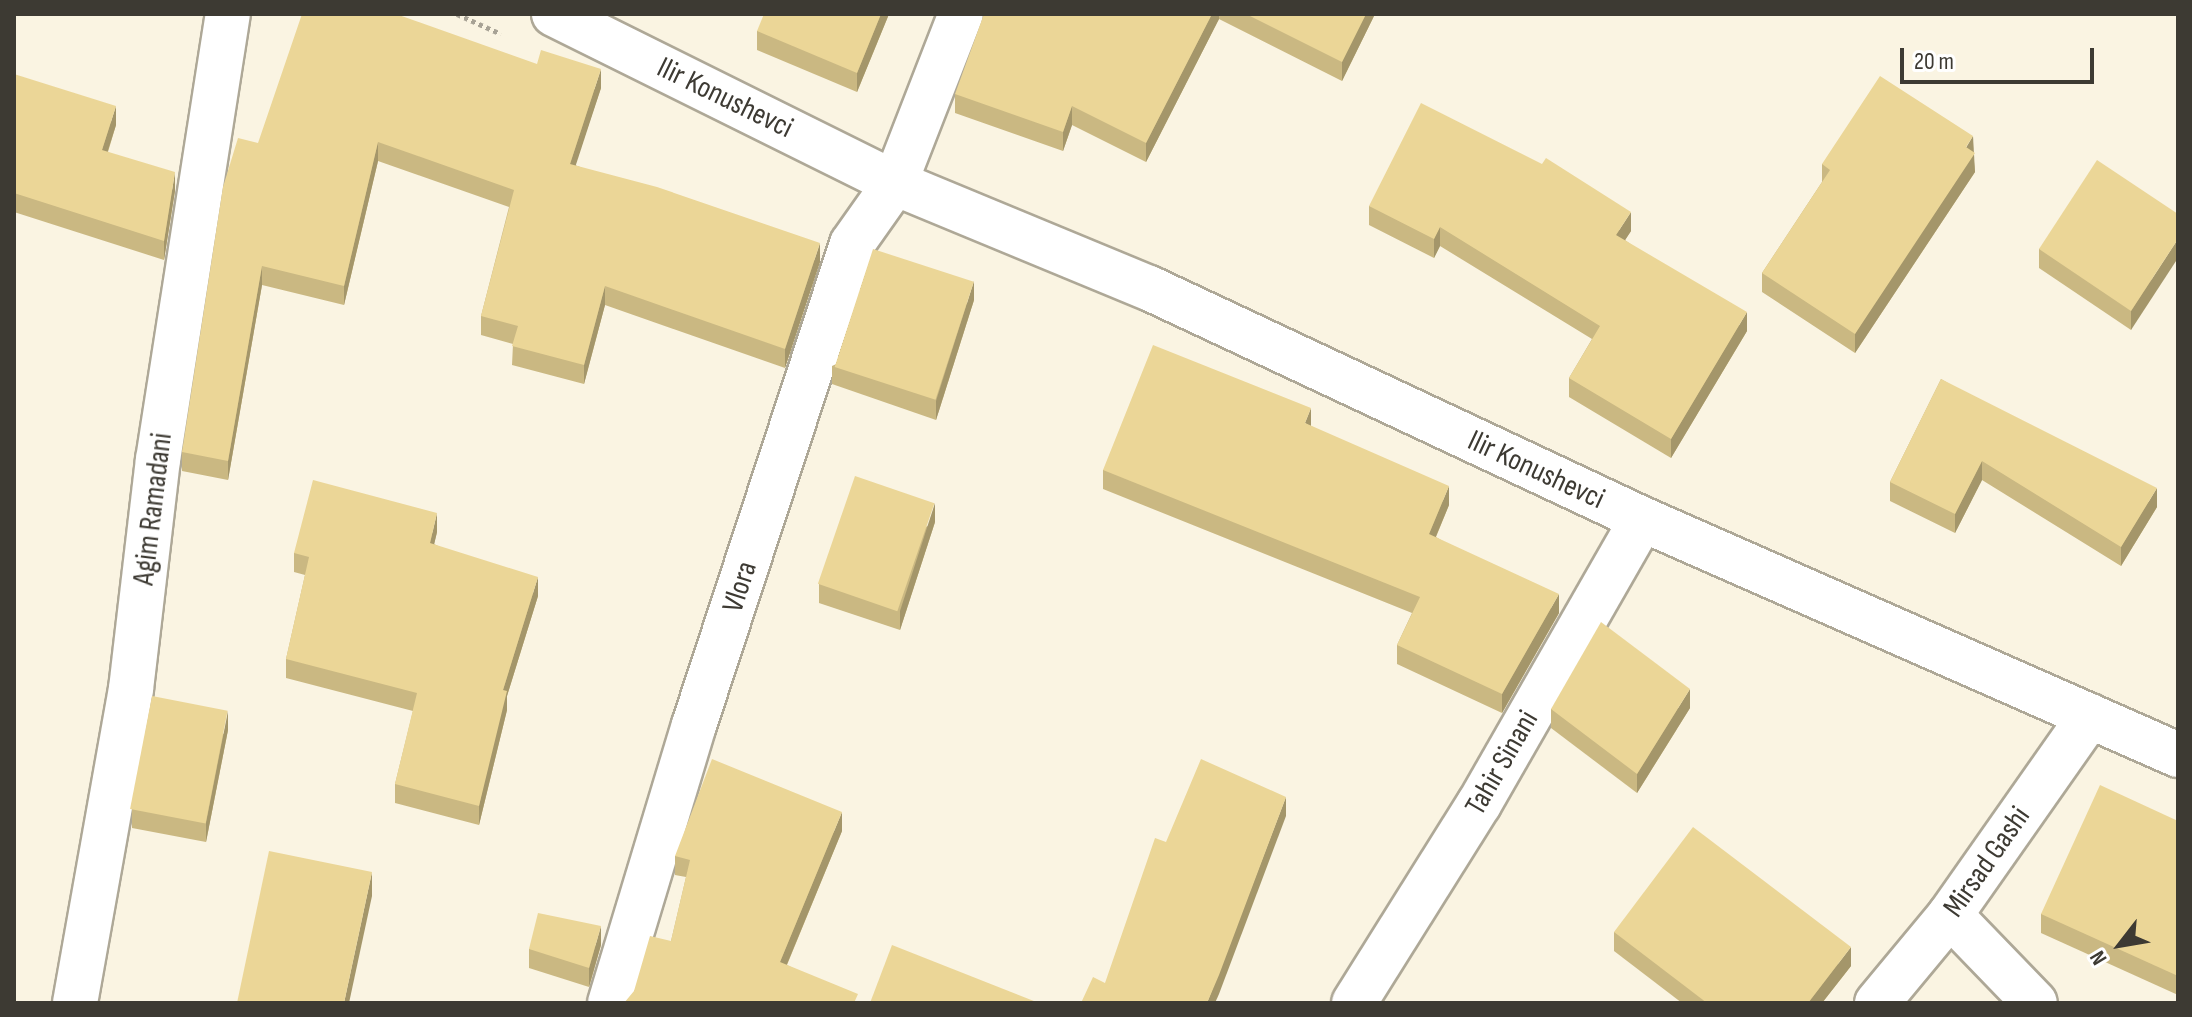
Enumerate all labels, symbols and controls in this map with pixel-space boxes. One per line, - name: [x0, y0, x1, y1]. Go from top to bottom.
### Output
- scale bar: [1904, 32, 2098, 82]
- text: 20 m: [1914, 47, 1954, 76]
- street label: Ilir Konushevci: [651, 50, 799, 146]
- street label: Ilir Konushevci: [1462, 423, 1610, 517]
- street label: Agim Ramadani: [126, 431, 180, 587]
- street label: Vlora: [715, 557, 765, 617]
- street label: Tahir Sinani: [1458, 704, 1546, 822]
- street label: Mirsad Gashi: [1936, 800, 2038, 924]
- north arrow: [2080, 905, 2160, 985]
- text: N: [2084, 946, 2114, 970]

